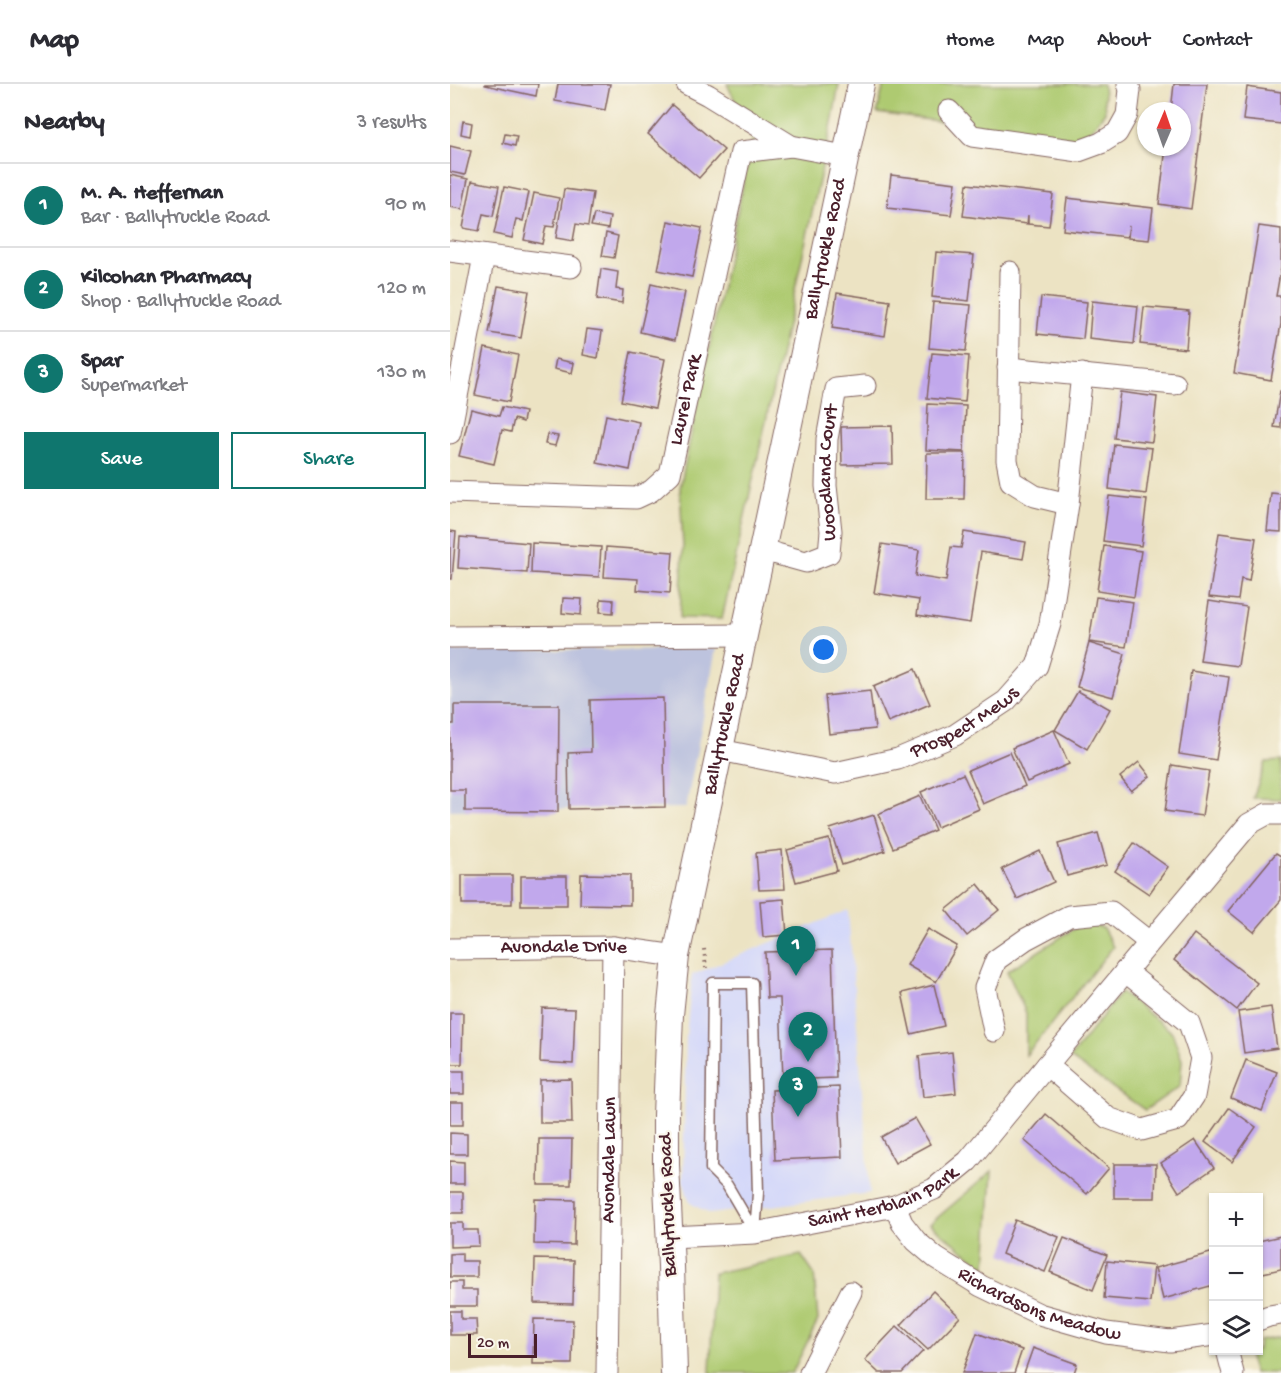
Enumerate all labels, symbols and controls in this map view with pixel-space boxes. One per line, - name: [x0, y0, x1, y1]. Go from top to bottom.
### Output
- text: Map: [30, 25, 79, 58]
- text: Home: [946, 29, 994, 54]
- text: Map: [1027, 29, 1064, 54]
- text: About: [1097, 29, 1150, 54]
- text: Contact: [1183, 29, 1251, 54]
- north arrow: [1137, 102, 1191, 156]
- text: Nearby: [24, 108, 105, 139]
- text: 3 results: [357, 112, 426, 135]
- street label: Ballytruckle Road: [800, 174, 853, 323]
- text: M. A. Heffernan: [81, 181, 223, 207]
- text: 1: [39, 194, 48, 217]
- text: 90 m: [386, 194, 426, 217]
- text: Bar · Ballytruckle Road: [81, 207, 269, 230]
- text: Kilcohan Pharmacy: [81, 265, 251, 291]
- text: 2: [39, 278, 48, 301]
- text: 120 m: [378, 278, 426, 301]
- text: Shop · Ballytruckle Road: [81, 291, 280, 314]
- text: Spar: [81, 349, 122, 375]
- street label: Laurel Park: [665, 350, 708, 448]
- text: 3: [38, 362, 49, 385]
- text: 130 m: [377, 362, 426, 385]
- text: Supermarket: [81, 375, 187, 398]
- street label: Woodland Court: [814, 401, 845, 542]
- button: Save: [24, 432, 219, 489]
- button: Share: [231, 432, 426, 489]
- your location: [809, 635, 838, 664]
- street label: Ballytruckle Road: [699, 650, 752, 798]
- street label: Prospect Mews: [906, 682, 1025, 764]
- pin: 1: [776, 926, 816, 976]
- street label: Avondale Drive: [501, 935, 629, 960]
- pin: 2: [788, 1012, 828, 1062]
- pin: 3: [778, 1068, 818, 1117]
- street label: Avondale Lawn: [598, 1096, 622, 1223]
- street label: Ballytruckle Road: [655, 1131, 683, 1278]
- street label: Saint Herblain Park: [806, 1161, 965, 1234]
- map controls: [1209, 1193, 1263, 1355]
- button: +: [1209, 1193, 1263, 1247]
- button: −: [1209, 1247, 1263, 1301]
- street label: Richardsons Meadow: [953, 1263, 1123, 1346]
- button: layers: [1209, 1301, 1263, 1355]
- scale bar: [468, 1331, 537, 1358]
- text: 20 m: [477, 1335, 509, 1354]

